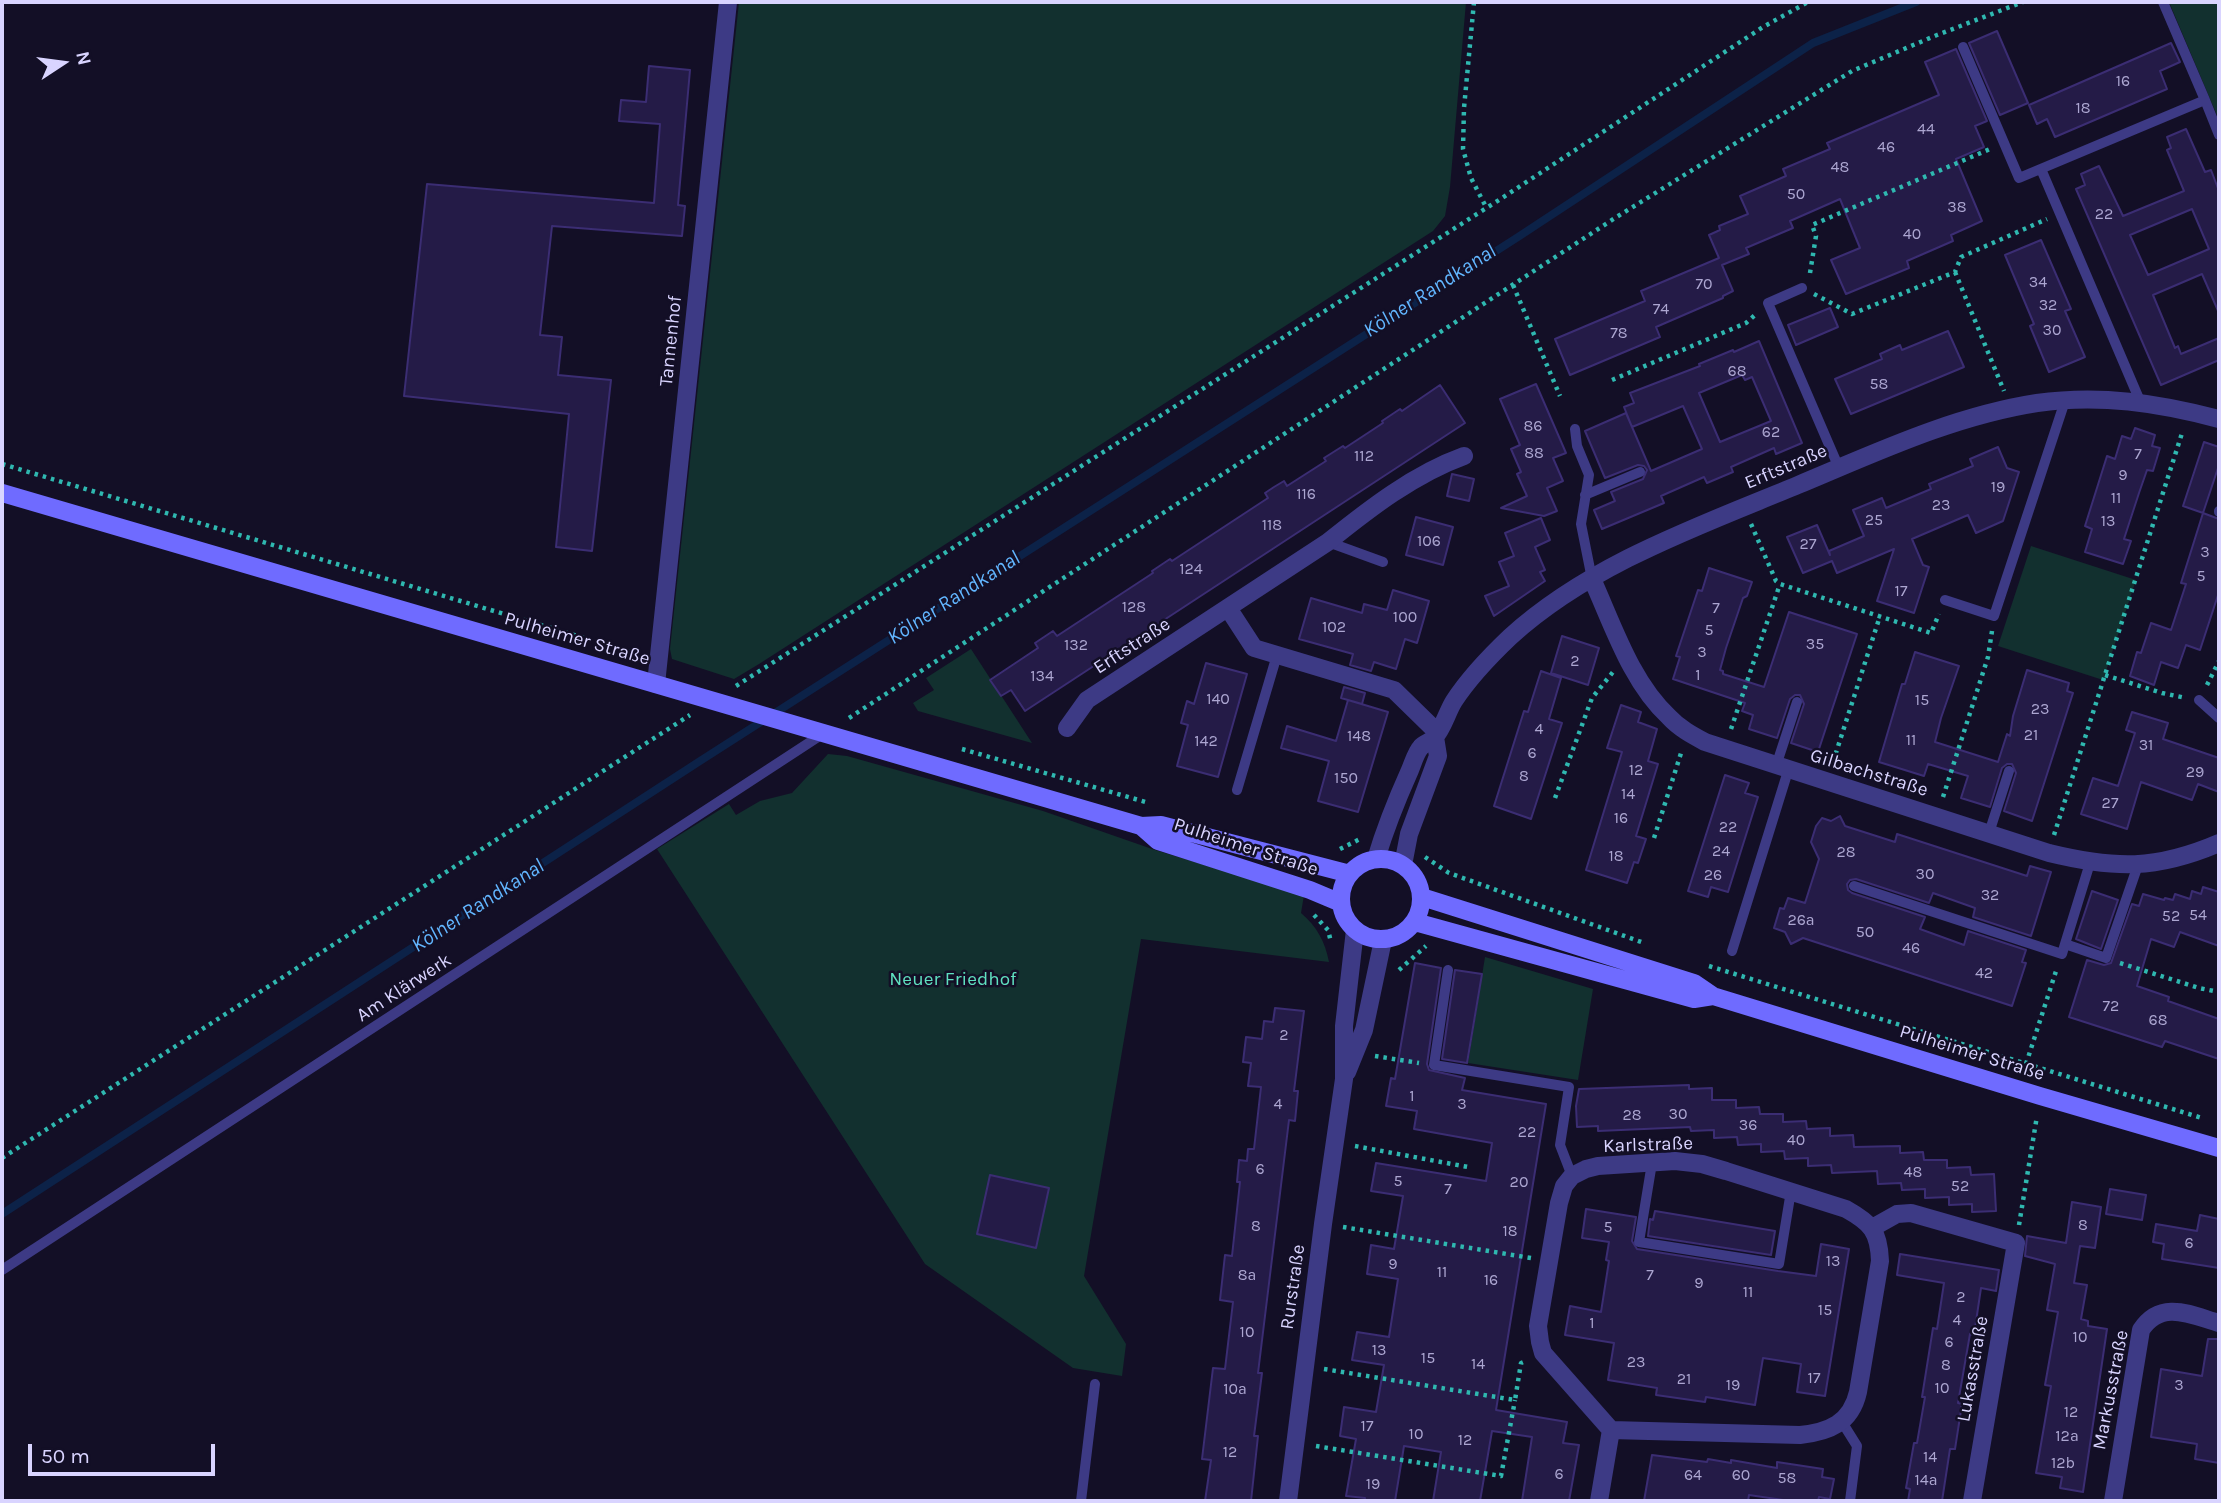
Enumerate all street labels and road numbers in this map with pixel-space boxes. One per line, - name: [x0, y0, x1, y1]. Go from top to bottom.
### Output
- street label: Tannenhof: [655, 295, 687, 387]
- street label: Erftstraße: [1741, 439, 1831, 495]
- street label: Pulheimer Straße: [502, 607, 652, 671]
- street label: Erftstraße: [1089, 613, 1175, 679]
- street label: Gilbachstraße: [1807, 744, 1931, 802]
- street label: Pulheimer Straße: [1171, 813, 1321, 881]
- street label: Am Klärwerk: [352, 949, 456, 1027]
- street label: Pulheimer Straße: [1897, 1020, 2047, 1086]
- street label: Karlstraße: [1603, 1132, 1693, 1158]
- street label: Rurstraße: [1276, 1243, 1310, 1331]
- street label: Lukasstraße: [1952, 1314, 1994, 1424]
- street label: Markusstraße: [2088, 1328, 2134, 1452]

